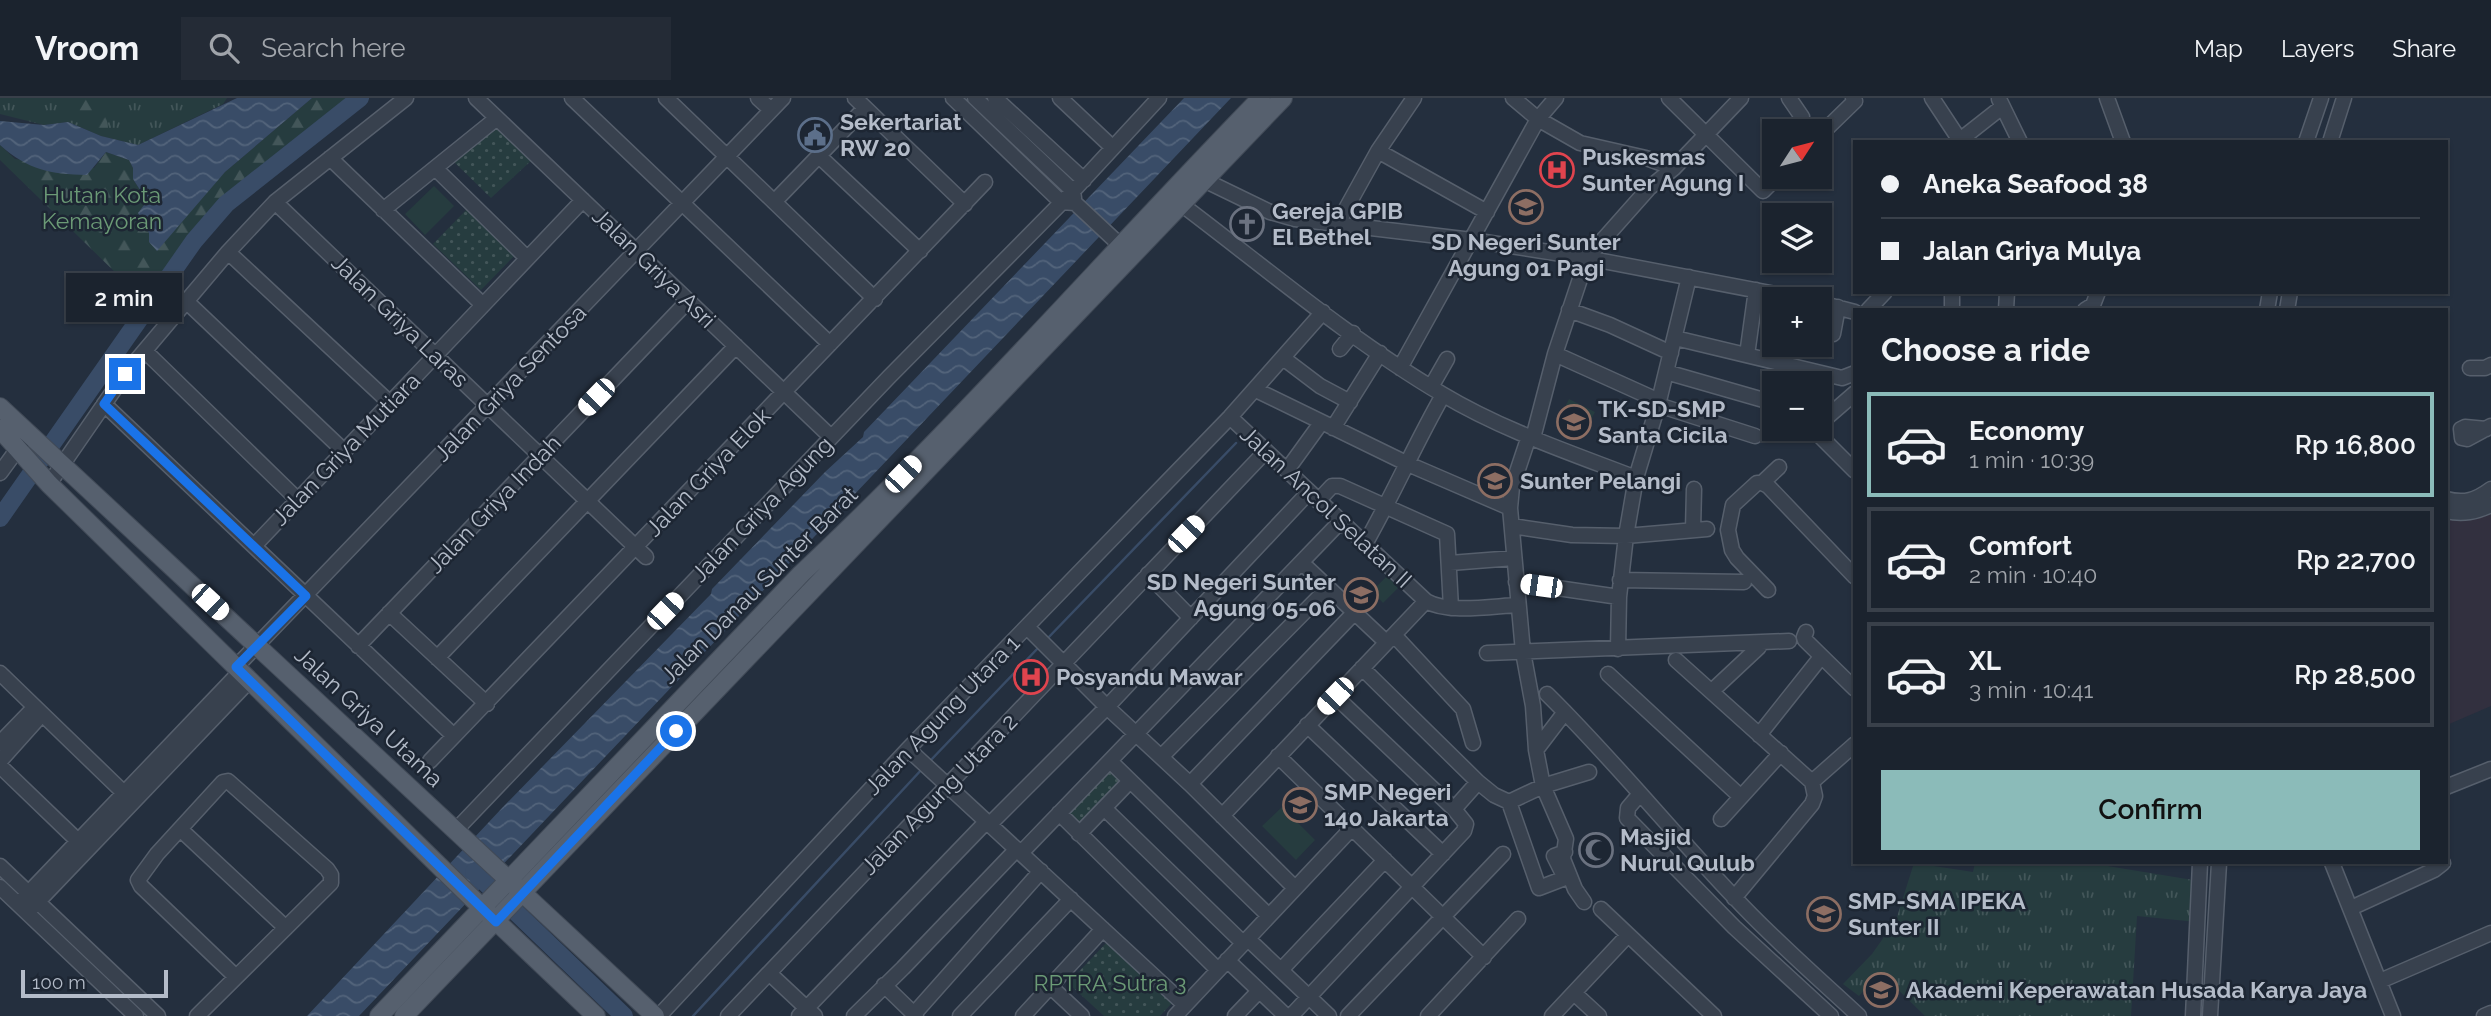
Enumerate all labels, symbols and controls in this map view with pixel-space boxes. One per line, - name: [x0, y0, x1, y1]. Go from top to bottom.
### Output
- search box: [181, 17, 671, 80]
- text: Vroom: [35, 29, 139, 68]
- icon: search: [205, 29, 243, 67]
- text: Search here: [261, 33, 406, 63]
- text: Map: [2194, 34, 2243, 63]
- text: Layers: [2281, 34, 2354, 63]
- text: Share: [2392, 34, 2456, 63]
- place label: Sekertariat RW 20: [840, 108, 962, 161]
- public building icon: Sekertariat RW 20: [796, 116, 834, 154]
- north arrow: [1762, 119, 1832, 189]
- map controls: [1762, 119, 1832, 441]
- place label: Puskesmas Sunter Agung I: [1582, 143, 1744, 196]
- hospital icon: Puskesmas Sunter Agung I: [1538, 151, 1576, 189]
- text: Aneka Seafood 38: [1923, 169, 2148, 199]
- park label: Hutan Kota Kemayoran: [42, 181, 162, 234]
- school or university icon: SD Negeri Sunter Agung 01 Pagi: [1507, 188, 1545, 226]
- place label: Gereja GPIB El Bethel: [1272, 197, 1403, 250]
- street label: Jalan Griya Asri: [587, 202, 721, 333]
- button: layers: [1762, 203, 1832, 273]
- church icon: Gereja GPIB El Bethel: [1228, 205, 1266, 243]
- place label: SD Negeri Sunter Agung 01 Pagi: [1431, 228, 1621, 281]
- text: Jalan Griya Mulya: [1923, 236, 2141, 266]
- street label: Jalan Griya Laras: [327, 249, 474, 393]
- callout: 2 min: [67, 272, 183, 322]
- text: 2 min: [95, 284, 153, 311]
- button: +: [1762, 287, 1832, 357]
- street label: Jalan Griya Sentosa: [428, 299, 591, 467]
- text: Choose a ride: [1881, 331, 2090, 368]
- route end: [109, 358, 141, 390]
- street label: Jalan Griya Mutiara: [266, 367, 425, 530]
- button: −: [1762, 371, 1832, 441]
- car: [574, 375, 619, 419]
- place label: TK-SD-SMP Santa Cicila: [1598, 395, 1728, 448]
- street label: Jalan Griya Elok: [640, 402, 776, 541]
- school or university icon: TK-SD-SMP Santa Cicila: [1555, 403, 1593, 441]
- icon: car: [1885, 413, 1948, 476]
- text: Economy: [1969, 416, 2084, 446]
- street label: Jalan Ancol Selatan II: [1235, 420, 1418, 593]
- street label: Jalan Griya Indah: [421, 429, 566, 578]
- street label: Jalan Griya Agung: [685, 430, 838, 587]
- text: Rp 16,800: [2295, 430, 2416, 460]
- text: 1 min · 10:39: [1969, 446, 2094, 473]
- car: [881, 452, 926, 496]
- school or university icon: Sunter Pelangi: [1476, 462, 1514, 500]
- place label: Sunter Pelangi: [1520, 467, 1681, 494]
- street label: Jalan Danau Sunter Barat: [655, 480, 863, 689]
- car: [1164, 512, 1209, 556]
- icon: car: [1885, 528, 1948, 591]
- text: Comfort: [1969, 531, 2072, 561]
- text: Rp 22,700: [2296, 545, 2416, 575]
- text: 2 min · 10:40: [1969, 561, 2097, 588]
- place label: SD Negeri Sunter Agung 05-06: [1147, 568, 1336, 621]
- car: [1519, 573, 1564, 599]
- school or university icon: SD Negeri Sunter Agung 05-06: [1342, 576, 1380, 614]
- car: [188, 580, 233, 624]
- car: [643, 589, 688, 633]
- street label: Jalan Agung Utara 1: [859, 629, 1025, 800]
- street label: Jalan Griya Utama: [290, 641, 449, 792]
- icon: car: [1885, 643, 1948, 706]
- text: XL: [1969, 646, 2001, 676]
- hospital icon: Posyandu Mawar: [1012, 658, 1050, 696]
- text: Rp 28,500: [2294, 660, 2416, 690]
- place label: Posyandu Mawar: [1056, 663, 1243, 690]
- car: [1313, 674, 1358, 718]
- text: 3 min · 10:41: [1969, 676, 2093, 703]
- street label: Jalan Agung Utara 2: [855, 708, 1022, 880]
- route start: [660, 715, 692, 747]
- button: Confirm: [1881, 770, 2420, 850]
- place label: SMP Negeri 140 Jakarta: [1324, 778, 1451, 831]
- school or university icon: SMP Negeri 140 Jakarta: [1281, 786, 1319, 824]
- place label: Masjid Nurul Qulub: [1620, 823, 1755, 876]
- mosque icon: Masjid Nurul Qulub: [1577, 831, 1615, 869]
- place label: SMP-SMA IPEKA Sunter II: [1848, 887, 2026, 940]
- school or university icon: SMP-SMA IPEKA Sunter II: [1805, 895, 1843, 933]
- scale bar: [21, 967, 168, 999]
- park label: RPTRA Sutra 3: [1033, 969, 1187, 996]
- text: 100 m: [32, 971, 86, 993]
- school or university icon: Akademi Keperawatan Husada Karya Jaya: [1862, 971, 1900, 1009]
- place label: Akademi Keperawatan Husada Karya Jaya: [1906, 976, 2367, 1003]

